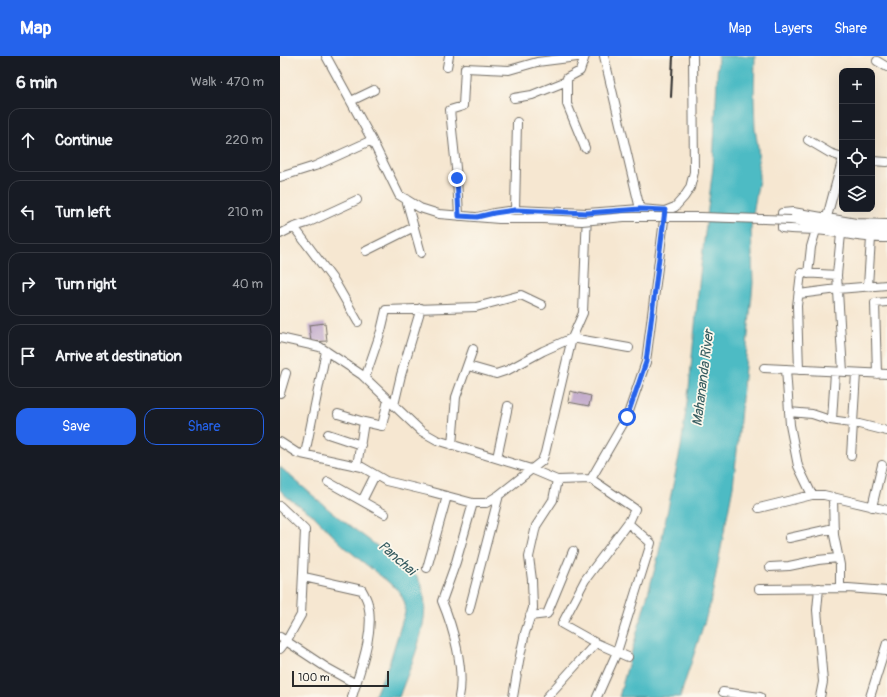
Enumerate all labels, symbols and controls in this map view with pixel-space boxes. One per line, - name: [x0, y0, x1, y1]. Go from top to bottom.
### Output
- text: Map: [20, 16, 51, 40]
- text: Map: [729, 20, 752, 37]
- text: Layers: [774, 20, 812, 37]
- text: Share: [834, 20, 867, 37]
- map controls: [839, 68, 875, 212]
- button: +: [839, 68, 875, 104]
- text: 6 min: [16, 72, 57, 93]
- text: Walk · 470 m: [191, 74, 264, 90]
- button: −: [839, 104, 875, 140]
- icon: ahead: [17, 129, 39, 151]
- text: Continue: [55, 131, 113, 150]
- text: 220 m: [225, 132, 263, 148]
- button: locate: [839, 140, 875, 176]
- route end: [448, 169, 466, 187]
- button: layers: [839, 176, 875, 212]
- icon: left: [17, 201, 39, 223]
- text: Turn left: [55, 203, 111, 222]
- text: 210 m: [227, 204, 263, 220]
- icon: right: [17, 273, 39, 295]
- text: Turn right: [55, 275, 116, 294]
- text: 40 m: [232, 276, 263, 292]
- water label: Mahananda River: [689, 327, 718, 427]
- icon: arrive: [17, 345, 39, 367]
- text: Arrive at destination: [55, 347, 182, 366]
- button: Save: [16, 408, 136, 445]
- button: Share: [144, 408, 264, 445]
- route start: [618, 408, 636, 426]
- water label: Panchai: [375, 537, 421, 580]
- scale bar: [292, 669, 389, 688]
- text: 100 m: [298, 671, 329, 684]

